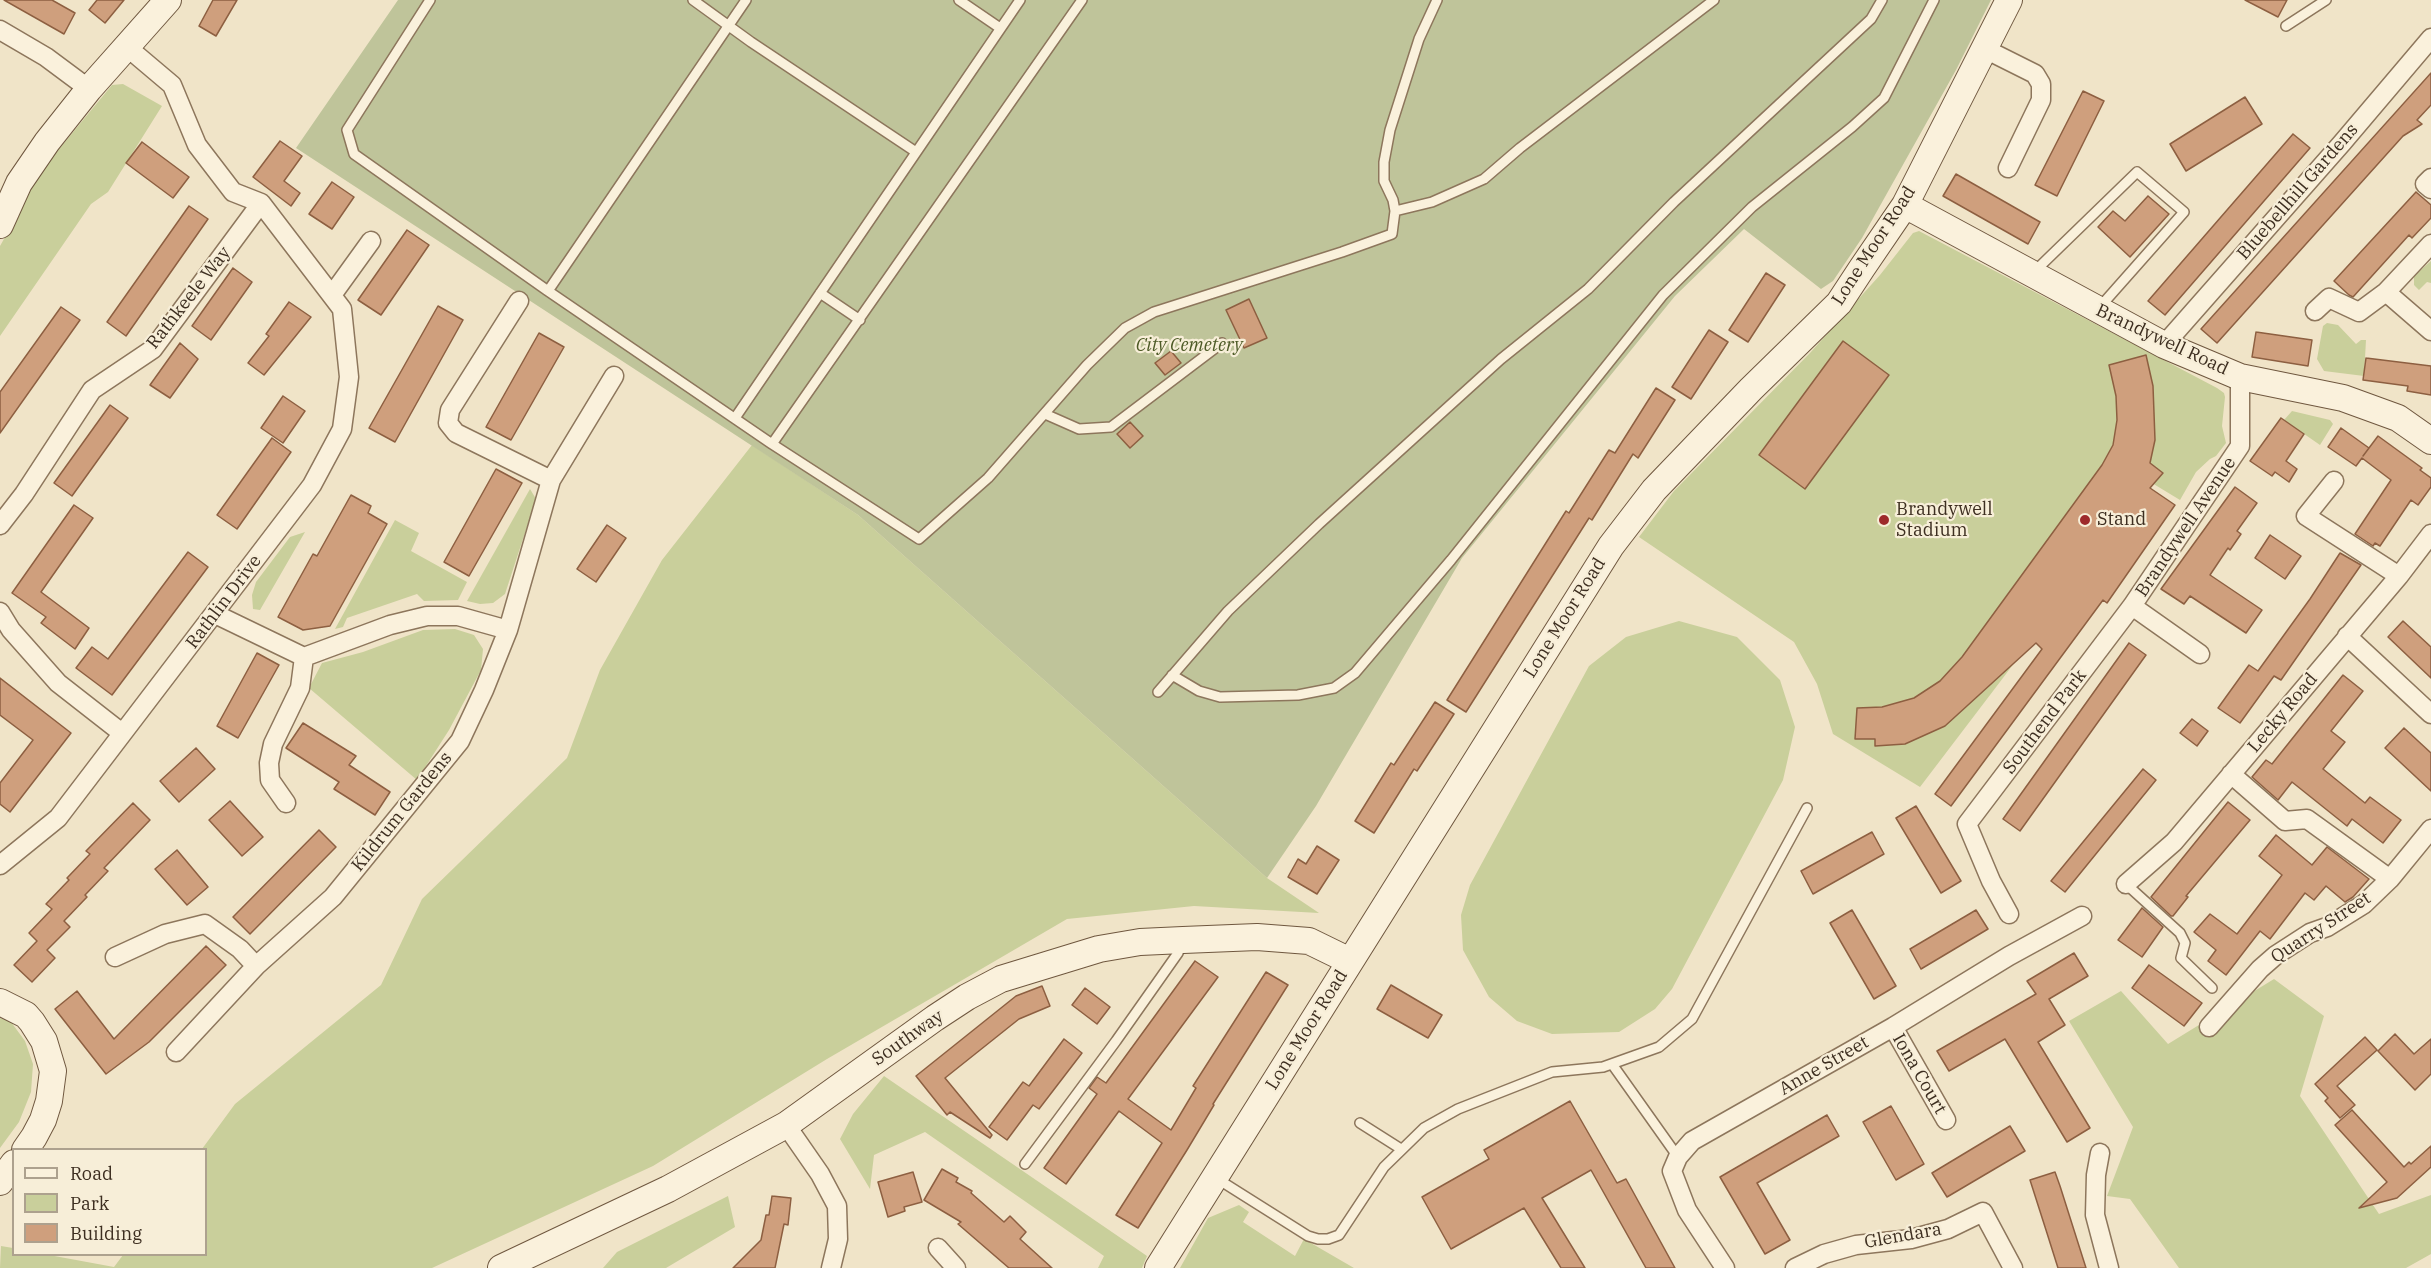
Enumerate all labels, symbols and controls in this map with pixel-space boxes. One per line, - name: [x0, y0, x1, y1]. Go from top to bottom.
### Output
- street label: Bluebellhill Gardens: [2233, 119, 2363, 265]
- street label: Lone Moor Road: [1828, 182, 1920, 310]
- street label: Rathkeele Way: [142, 243, 236, 353]
- street label: Brandywell Road: [2092, 300, 2232, 380]
- park label: City Cemetery: [1136, 335, 1242, 357]
- street label: Brandywell Avenue: [2131, 453, 2241, 601]
- place label: Brandywell Stadium: [1896, 499, 1993, 542]
- place label: Stand: [2097, 509, 2146, 531]
- marker: Brandywell Stadium: [1877, 513, 1891, 527]
- marker: Stand: [2078, 513, 2092, 527]
- street label: Rathlin Drive: [182, 551, 266, 653]
- street label: Lone Moor Road: [1519, 554, 1611, 682]
- street label: Southend Park: [1999, 666, 2091, 778]
- street label: Lecky Road: [2244, 669, 2322, 757]
- street label: Kildrum Gardens: [347, 748, 457, 876]
- street label: Quarry Street: [2267, 888, 2375, 968]
- street label: Lone Moor Road: [1261, 966, 1353, 1094]
- street label: Southway: [868, 1006, 948, 1070]
- street label: Iona Court: [1887, 1030, 1951, 1118]
- street label: Anne Street: [1775, 1032, 1873, 1100]
- legend: [12, 1148, 207, 1256]
- text: Road: [70, 1162, 113, 1185]
- text: Park: [70, 1192, 109, 1215]
- street label: Glendara: [1863, 1219, 1943, 1253]
- text: Building: [70, 1222, 142, 1245]

